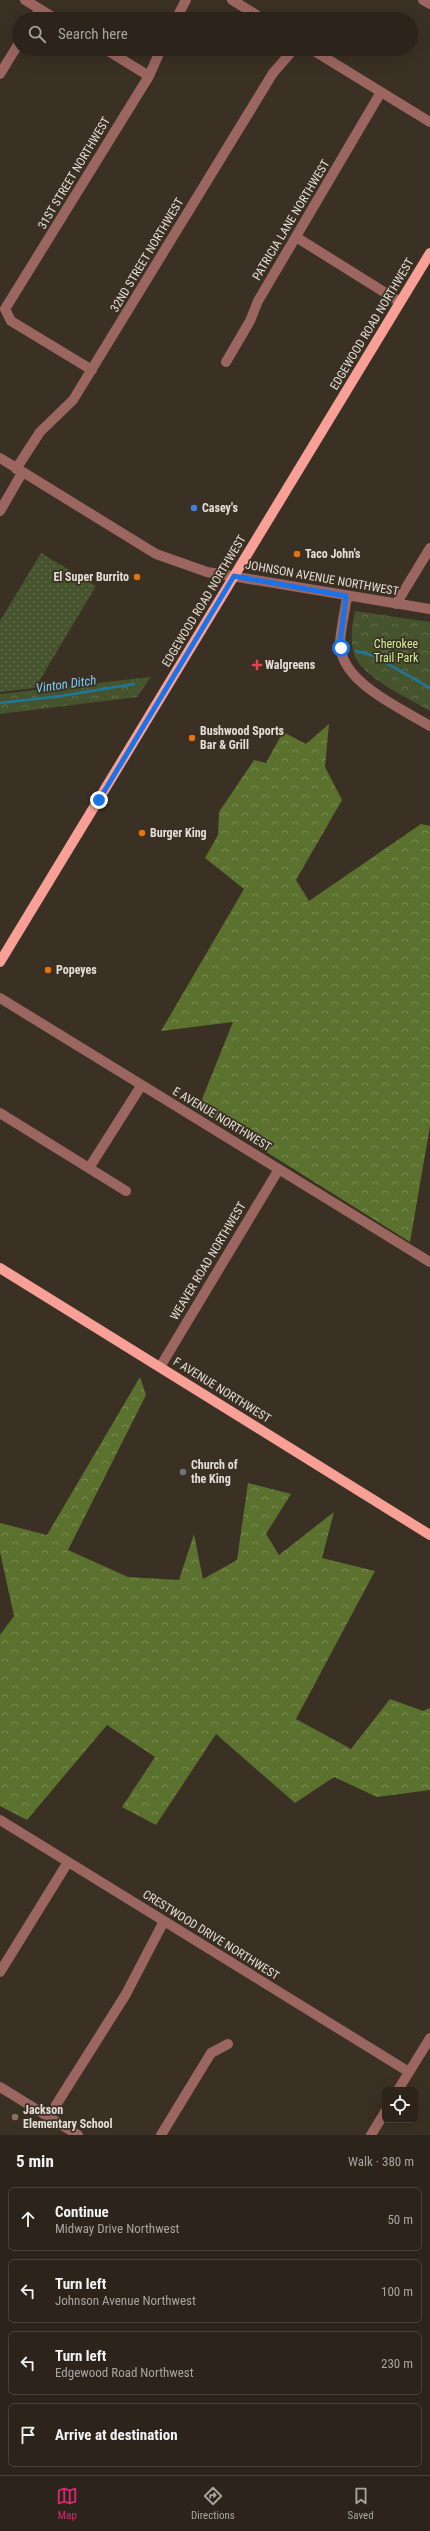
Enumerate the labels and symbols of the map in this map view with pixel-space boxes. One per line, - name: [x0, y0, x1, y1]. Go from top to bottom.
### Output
- street label: 31ST STREET NORTHWEST: [35, 114, 113, 232]
- street label: PATRICIA LANE NORTHWEST: [249, 157, 333, 283]
- street label: 32ND STREET NORTHWEST: [107, 196, 187, 314]
- street label: EDGEWOOD ROAD NORTHWEST: [327, 256, 417, 392]
- place label: Casey's: [202, 501, 238, 515]
- marker: Casey's: [189, 503, 199, 513]
- street label: EDGEWOOD ROAD NORTHWEST: [159, 533, 249, 669]
- place label: Taco John's: [305, 547, 361, 561]
- marker: Taco John's: [292, 549, 302, 559]
- street label: JOHNSON AVENUE NORTHWEST: [244, 558, 400, 598]
- place label: El Super Burrito: [53, 570, 129, 584]
- marker: El Super Burrito: [132, 572, 142, 582]
- park label: Cherokee Trail Park: [374, 637, 419, 665]
- route start: [332, 639, 350, 657]
- place label: Walgreens: [265, 658, 316, 672]
- marker: Walgreens: [252, 660, 262, 670]
- water label: Vinton Ditch: [35, 672, 97, 696]
- place label: Bushwood Sports Bar & Grill: [200, 724, 285, 752]
- marker: Bushwood Sports Bar & Grill: [187, 733, 197, 743]
- route end: [90, 791, 108, 809]
- place label: Burger King: [150, 826, 207, 840]
- marker: Burger King: [137, 828, 147, 838]
- place label: Popeyes: [56, 963, 97, 977]
- marker: Popeyes: [43, 965, 53, 975]
- street label: E AVENUE NORTHWEST: [170, 1084, 274, 1154]
- street label: WEAVER ROAD NORTHWEST: [167, 1199, 249, 1323]
- street label: F AVENUE NORTHWEST: [171, 1354, 273, 1426]
- place label: Church of the King: [191, 1458, 238, 1486]
- marker: Church of the King: [178, 1467, 188, 1477]
- street label: CRESTWOOD DRIVE NORTHWEST: [140, 1887, 282, 1983]
- place label: Jackson Elementary School: [23, 2103, 113, 2131]
- marker: Jackson Elementary School: [10, 2112, 20, 2122]

